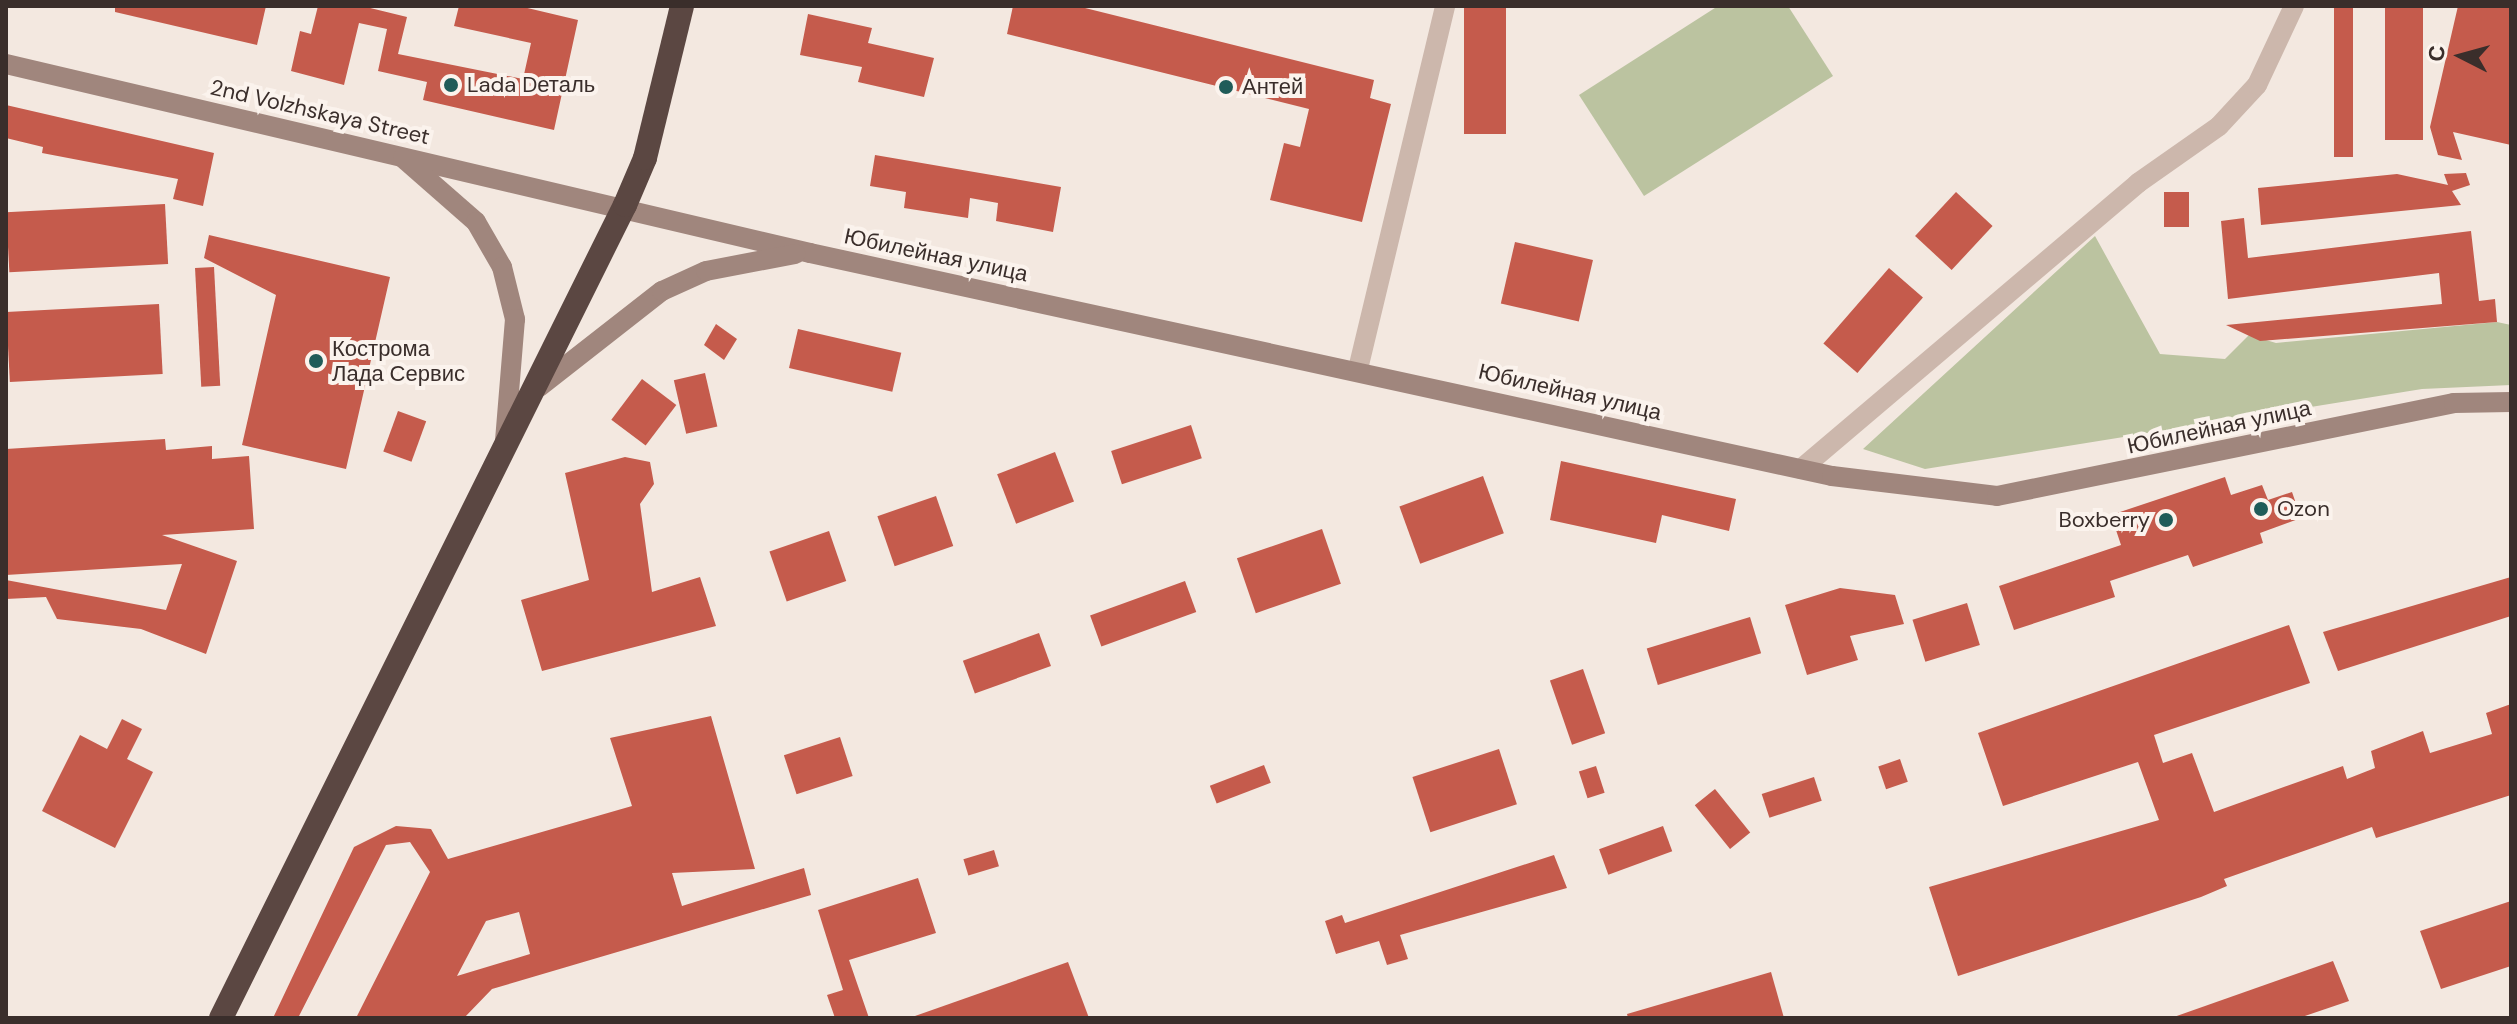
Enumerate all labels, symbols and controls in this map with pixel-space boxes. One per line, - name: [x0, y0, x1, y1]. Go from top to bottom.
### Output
- north arrow: [2421, 16, 2501, 96]
- text: С: [2421, 44, 2452, 63]
- place label: Lada Dеталь: [467, 72, 595, 98]
- street label: 2nd Volzhskaya Street: [208, 74, 432, 150]
- place label: Антей: [1242, 74, 1303, 100]
- marker: Lada Dеталь: [442, 76, 460, 94]
- marker: Антей: [1217, 78, 1235, 96]
- street label: Юбилейная улица: [842, 223, 1030, 287]
- place label: Кострома Лада Сервис: [332, 335, 465, 386]
- marker: Кострома Лада Сервис: [307, 352, 325, 370]
- street label: Юбилейная улица: [1476, 358, 1664, 426]
- street label: Юбилейная улица: [2125, 395, 2313, 459]
- place label: Ozon: [2277, 496, 2330, 522]
- marker: Ozon: [2252, 500, 2270, 518]
- place label: Boxberry: [2058, 507, 2150, 533]
- marker: Boxberry: [2157, 511, 2175, 529]

